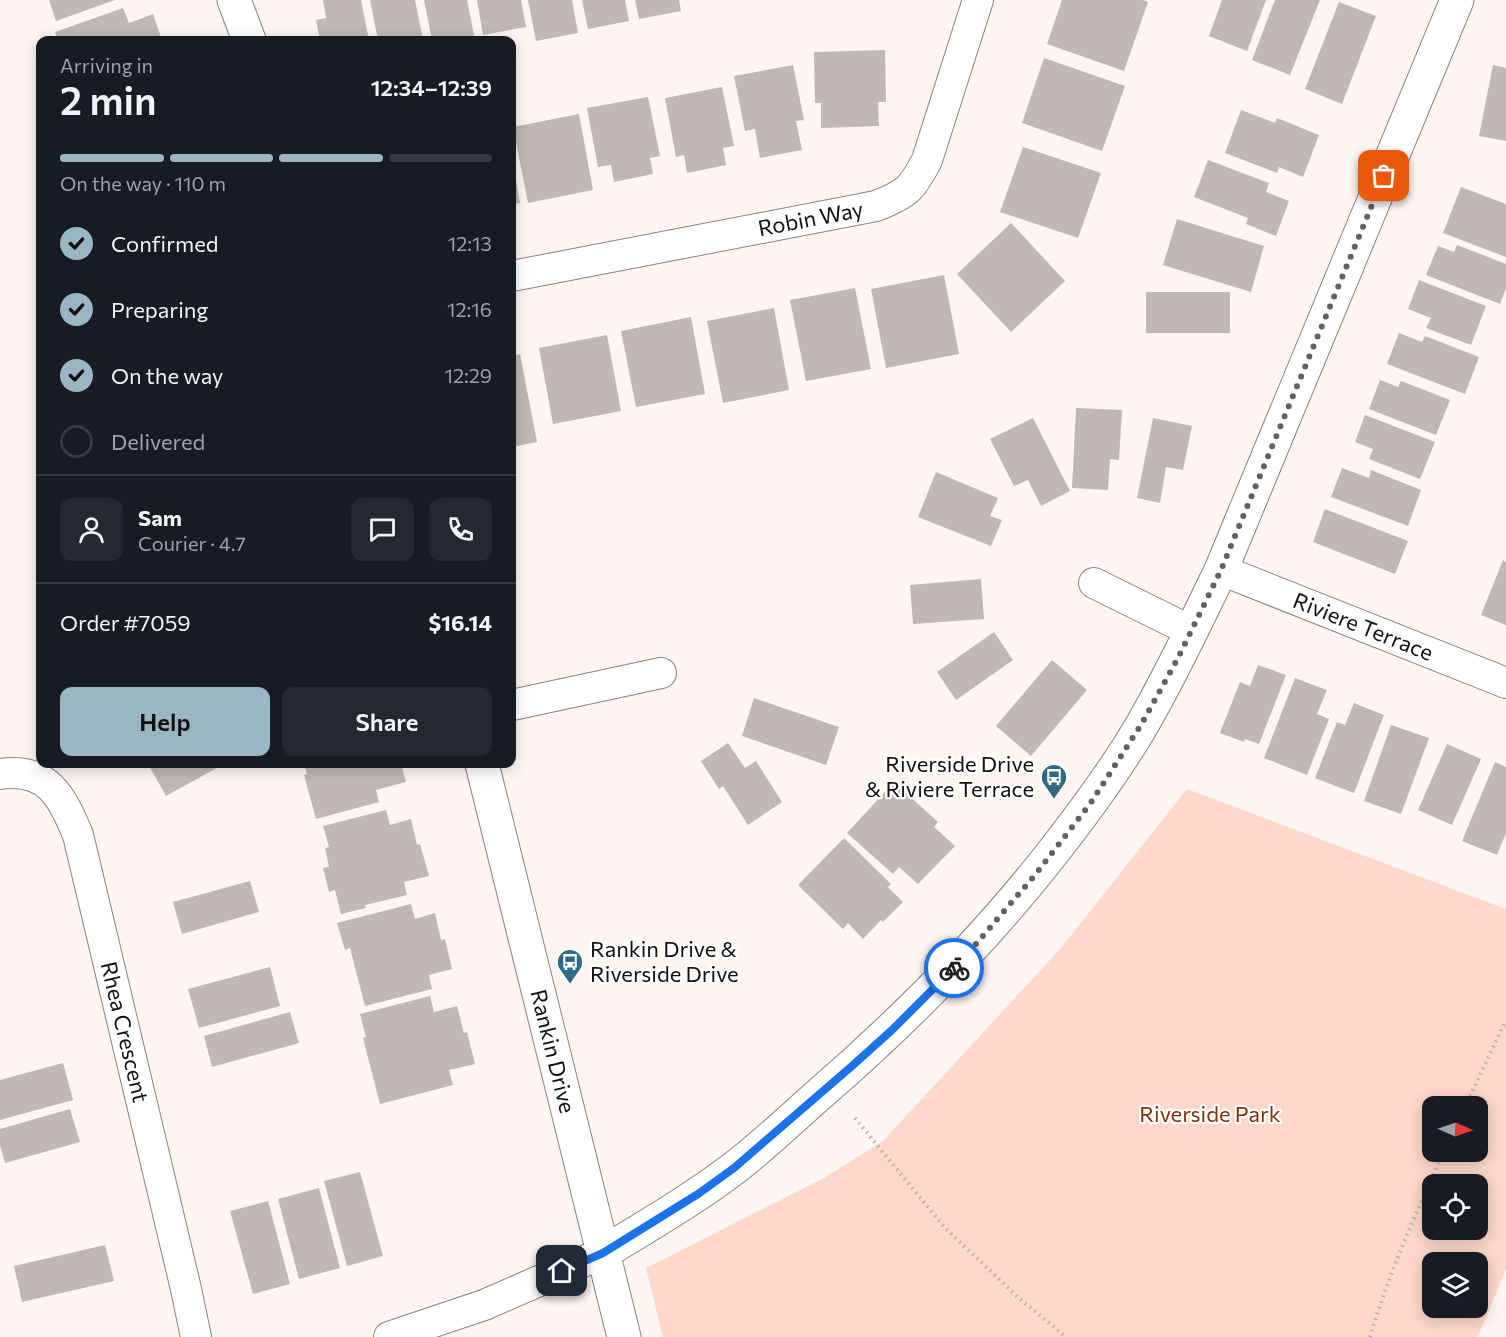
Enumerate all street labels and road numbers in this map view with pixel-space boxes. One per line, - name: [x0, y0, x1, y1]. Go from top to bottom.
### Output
- street label: Robin Way: [756, 195, 865, 241]
- street label: Riviere Terrace: [1289, 586, 1437, 666]
- street label: Rhea Crescent: [96, 959, 155, 1105]
- street label: Rankin Drive: [525, 987, 582, 1116]

